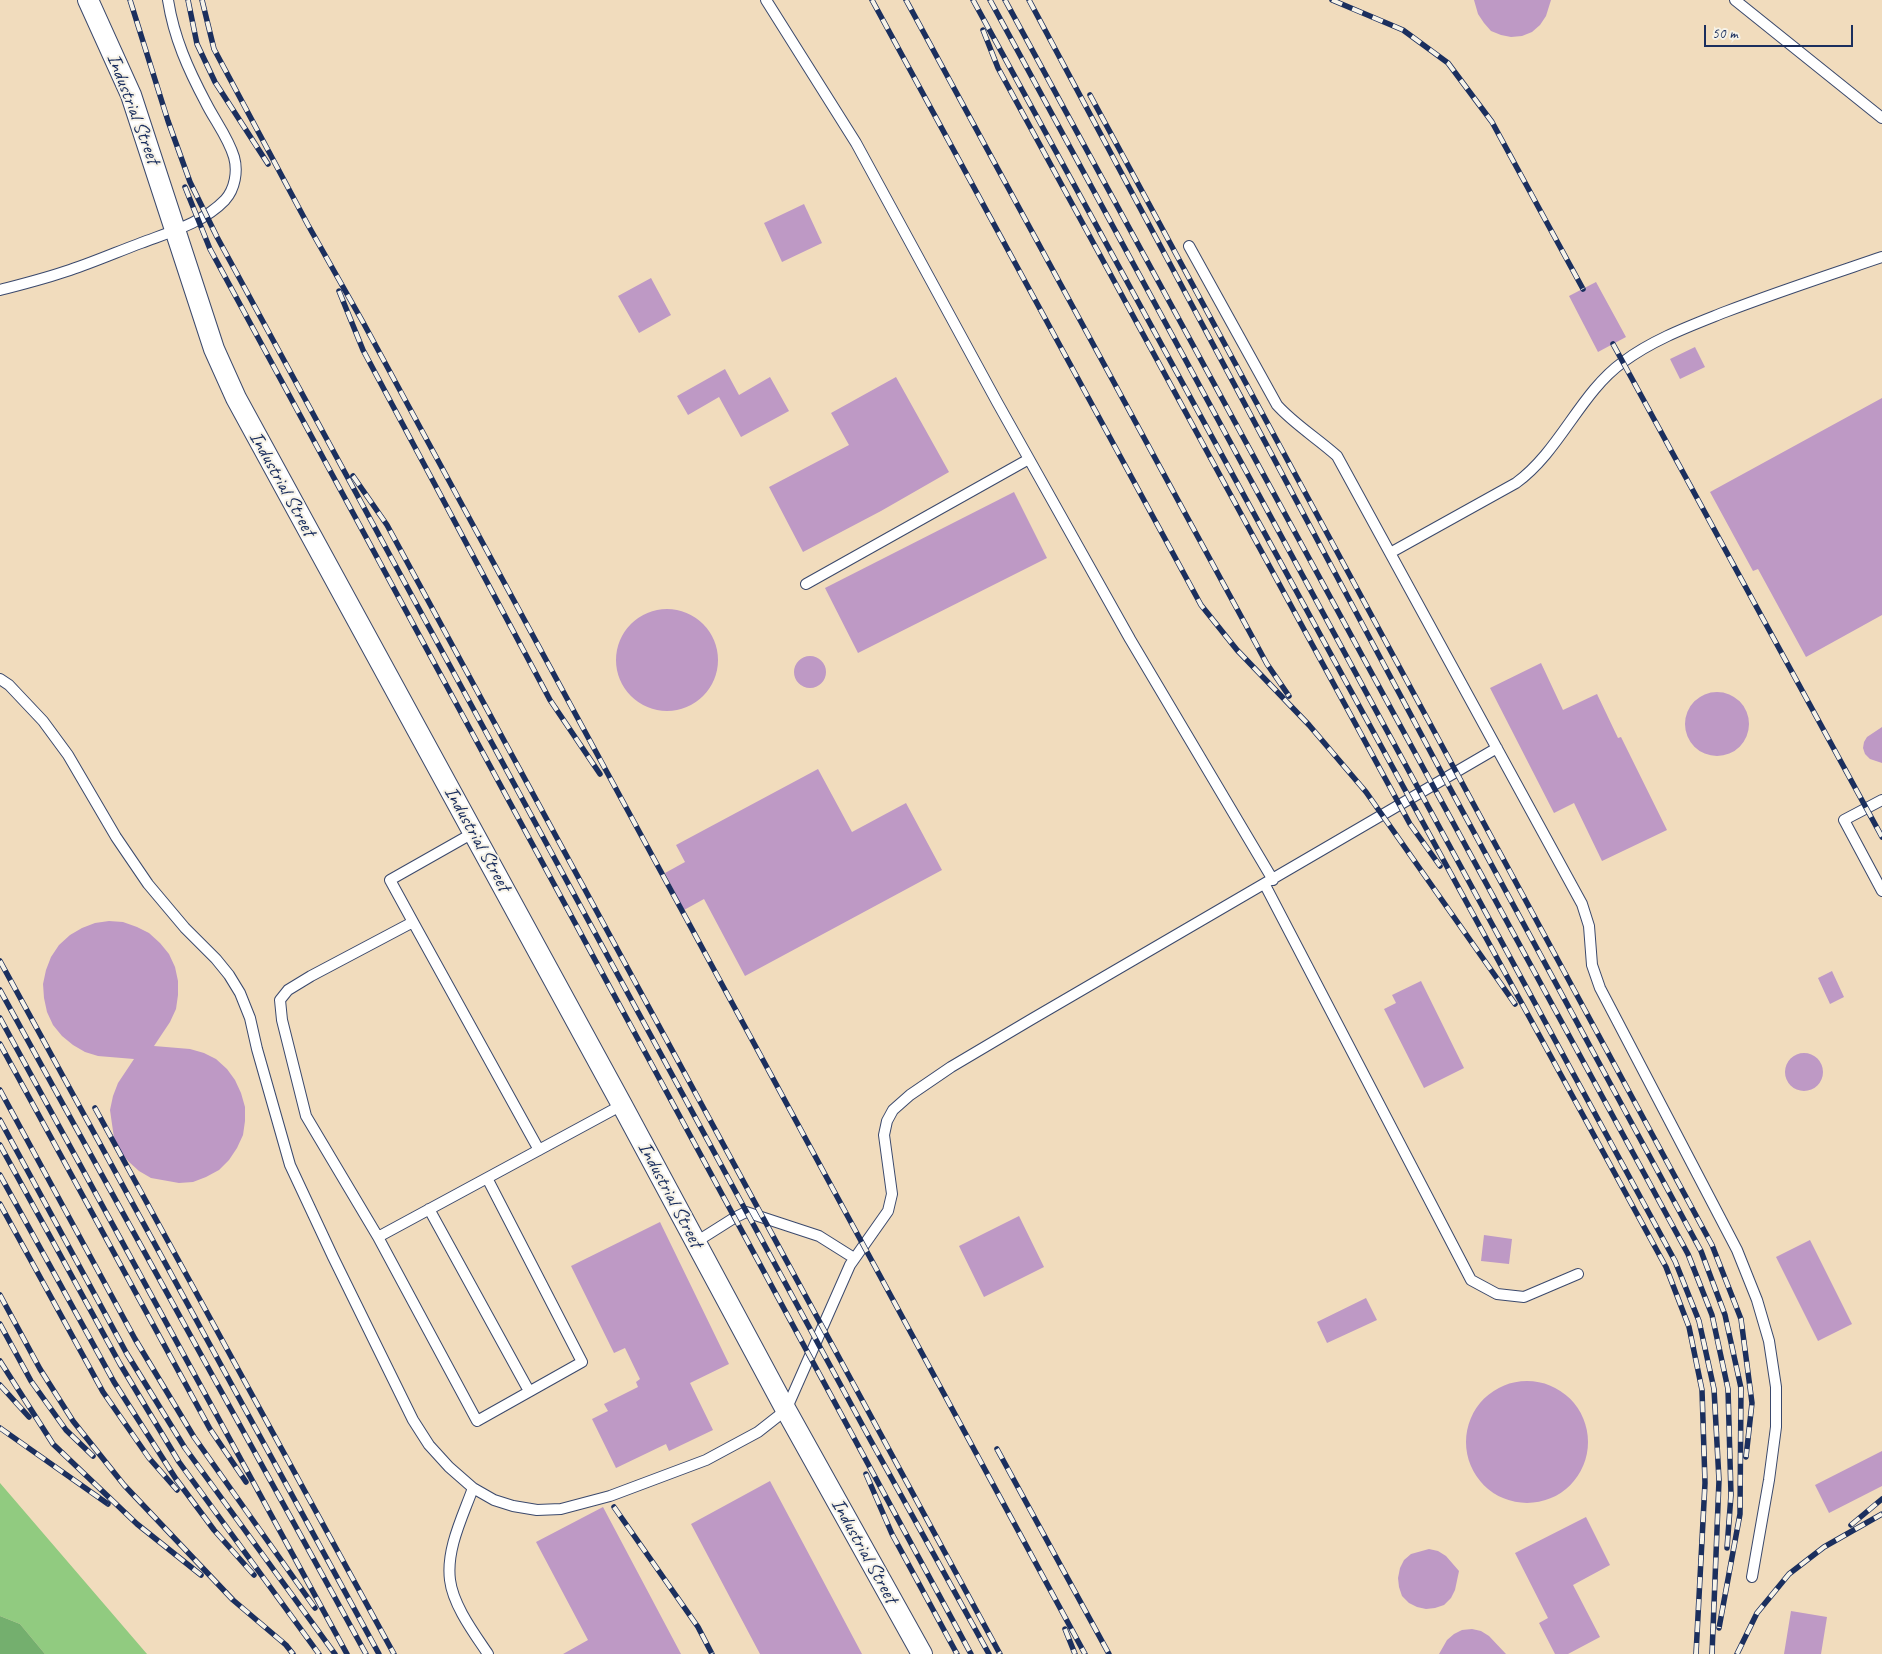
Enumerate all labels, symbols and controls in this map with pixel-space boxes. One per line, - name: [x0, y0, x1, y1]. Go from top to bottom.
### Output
- scale bar: [1707, 15, 1856, 47]
- text: 50 m: [1712, 24, 1738, 43]
- street label: Industrial Street: [101, 50, 165, 168]
- street label: Industrial Street: [243, 427, 321, 541]
- street label: Industrial Street: [438, 782, 516, 896]
- street label: Industrial Street: [632, 1138, 708, 1252]
- street label: Industrial Street: [825, 1494, 903, 1608]

